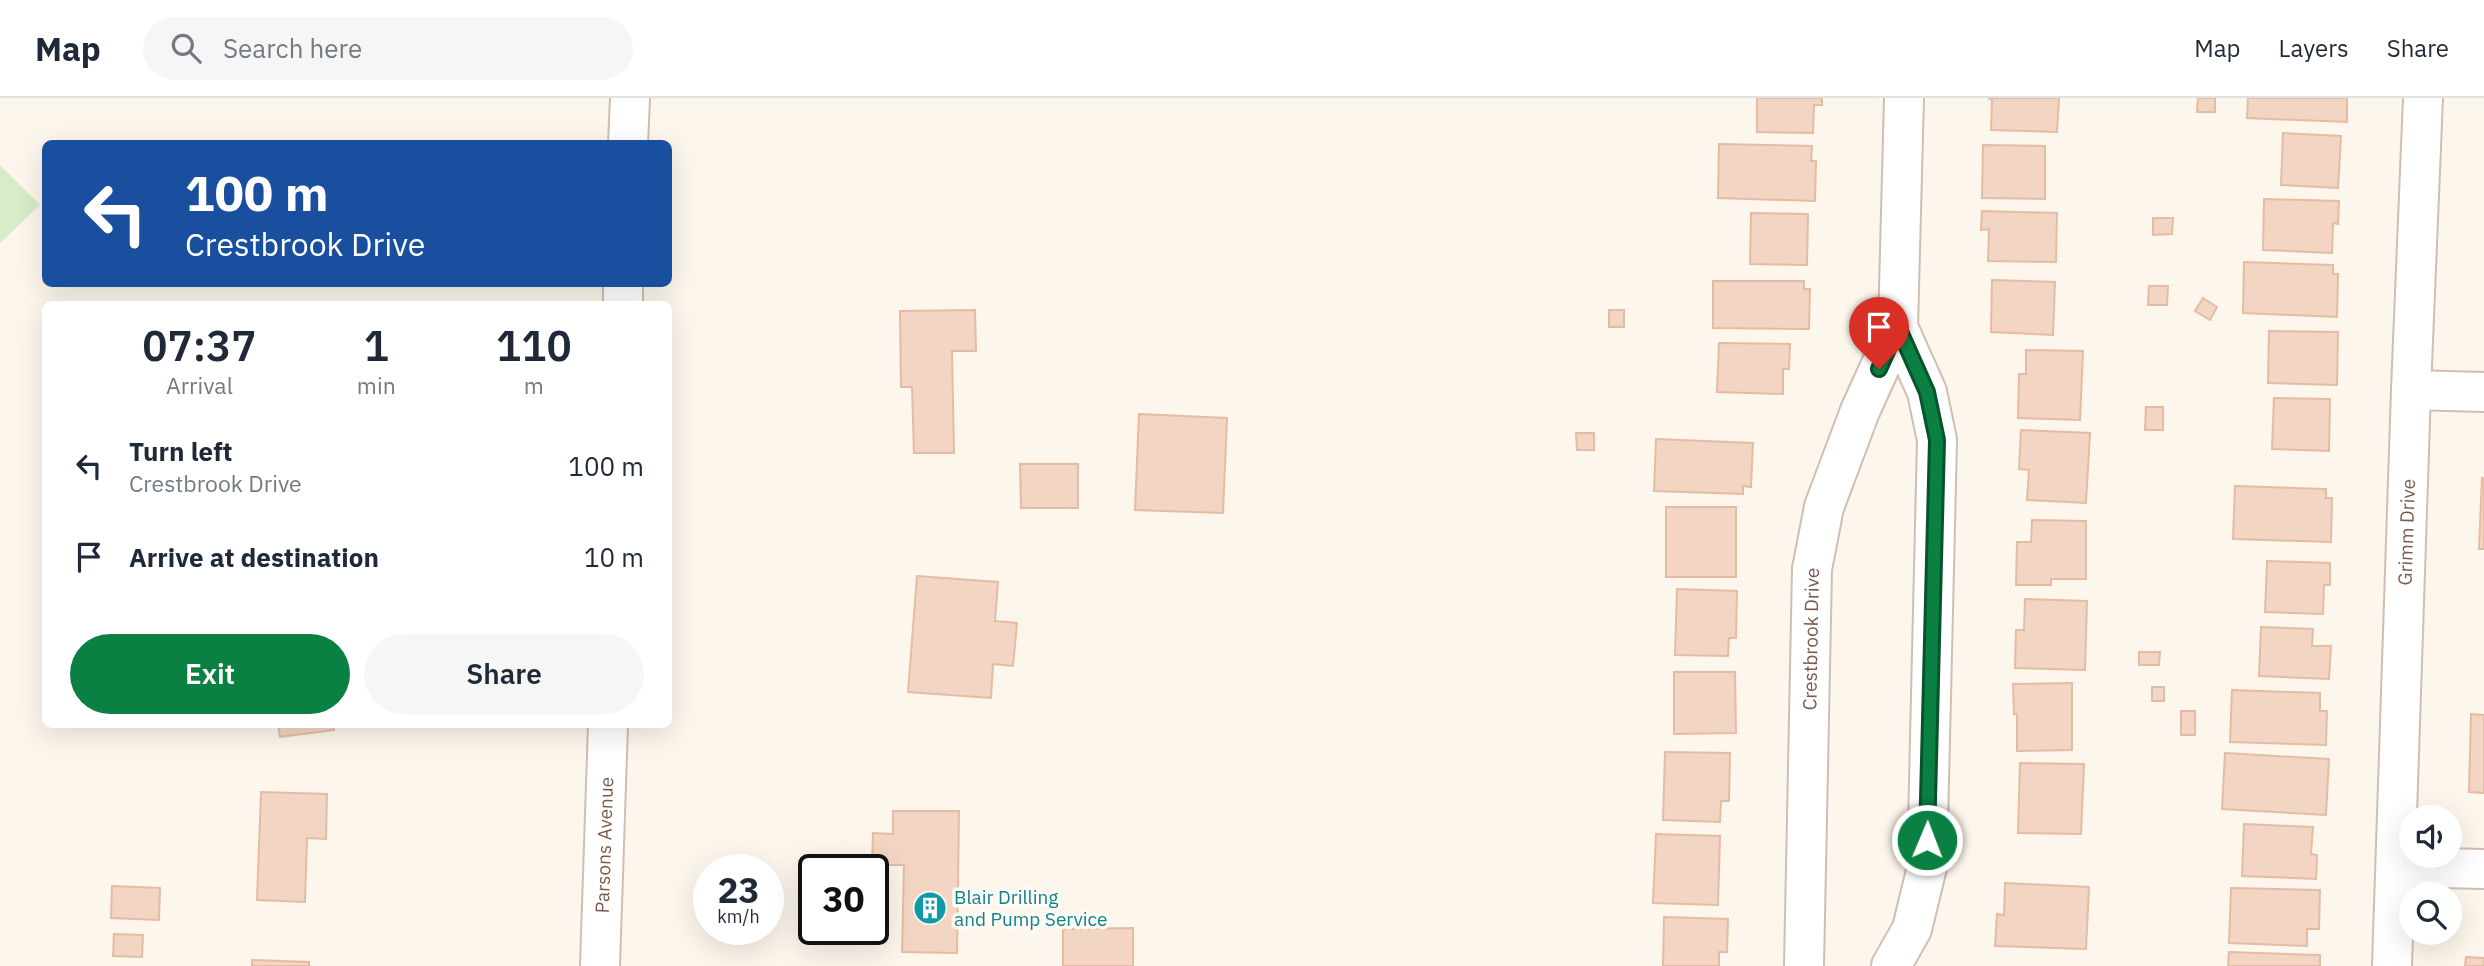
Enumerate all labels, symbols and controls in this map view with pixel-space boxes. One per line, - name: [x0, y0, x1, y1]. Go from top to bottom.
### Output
- search box: [143, 17, 633, 80]
- text: Map: [35, 27, 101, 70]
- icon: search: [167, 29, 205, 67]
- text: Search here: [223, 31, 362, 65]
- text: Map: [2194, 32, 2241, 64]
- text: Layers: [2279, 32, 2349, 64]
- text: Share: [2387, 32, 2449, 64]
- text: 100 m: [185, 161, 329, 224]
- icon: left: [70, 168, 161, 259]
- text: Crestbrook Drive: [185, 223, 425, 265]
- pin: [1849, 297, 1909, 369]
- icon: arrive: [1860, 308, 1898, 346]
- text: 07:37: [142, 318, 257, 373]
- text: 1: [364, 318, 389, 373]
- text: 110: [496, 318, 572, 373]
- text: Arrival: [166, 370, 233, 400]
- text: min: [357, 370, 396, 400]
- text: m: [524, 370, 544, 400]
- text: Turn left: [129, 434, 232, 468]
- icon: left: [70, 447, 108, 485]
- text: 100 m: [568, 449, 644, 483]
- text: Crestbrook Drive: [129, 468, 302, 498]
- street label: Grimm Drive: [2393, 478, 2420, 586]
- icon: arrive: [70, 538, 108, 576]
- text: Arrive at destination: [129, 540, 379, 574]
- text: 10 m: [584, 540, 644, 574]
- street label: Crestbrook Drive: [1797, 567, 1824, 711]
- button: Exit: [70, 634, 350, 714]
- button: Share: [364, 634, 644, 714]
- street label: Parsons Avenue: [590, 777, 618, 914]
- position arrow: [1890, 803, 1964, 877]
- map controls: [2399, 805, 2462, 945]
- button: sound: [2399, 805, 2462, 868]
- speed limit sign: 30: [798, 854, 889, 945]
- text: 23: [717, 867, 760, 913]
- button: search: [2399, 882, 2462, 945]
- place label: Blair Drilling and Pump Service: [954, 885, 1107, 931]
- building icon: Blair Drilling and Pump Service: [911, 889, 949, 927]
- text: km/h: [717, 905, 760, 928]

